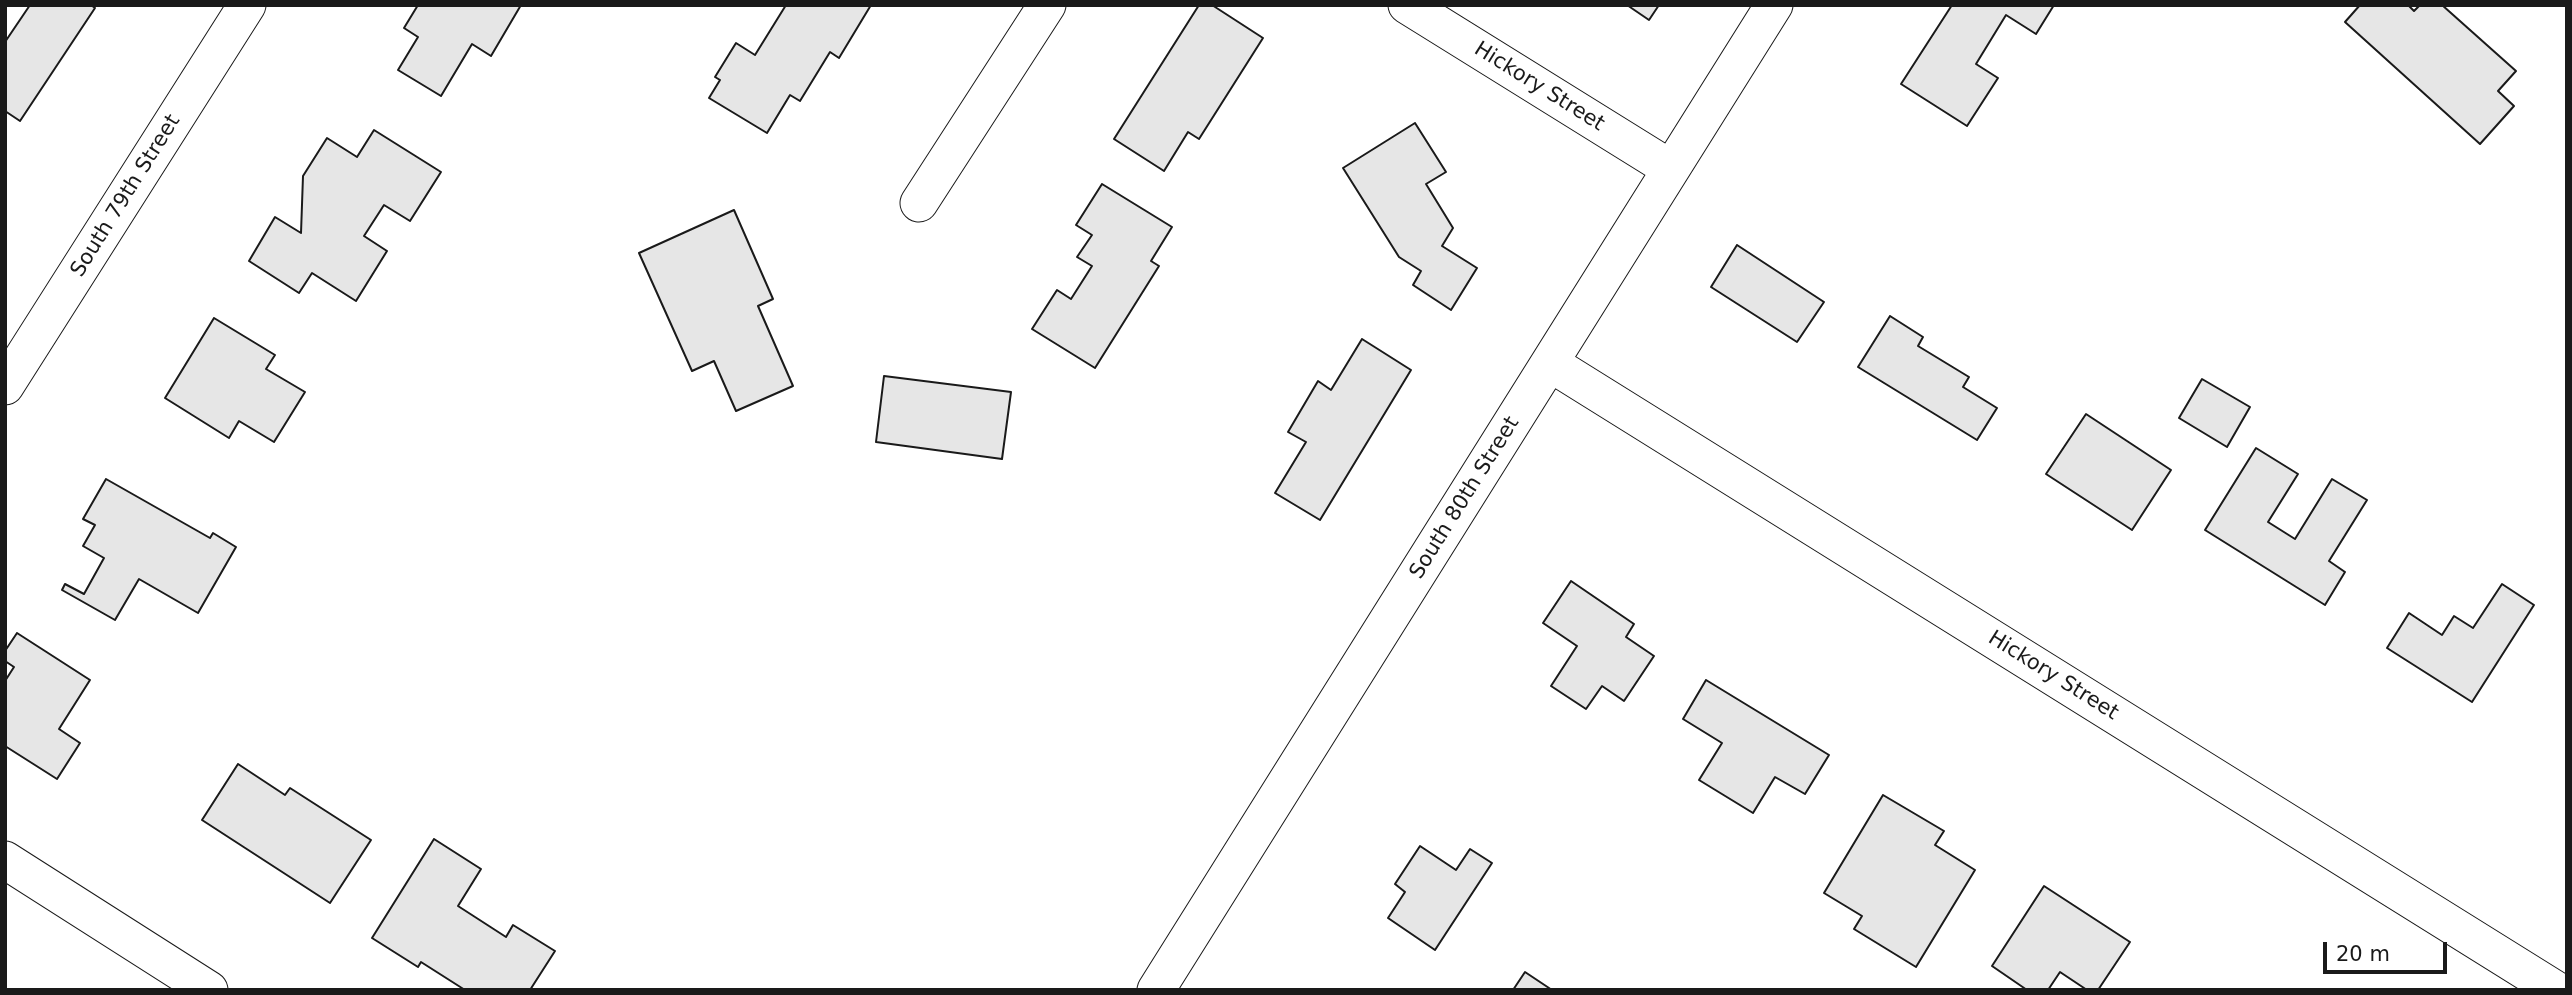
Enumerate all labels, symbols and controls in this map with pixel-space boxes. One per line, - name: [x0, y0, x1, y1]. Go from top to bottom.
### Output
- street label: Hickory Street: [1469, 37, 1609, 137]
- street label: South 79th Street: [66, 110, 186, 282]
- street label: South 80th Street: [1405, 412, 1525, 584]
- street label: Hickory Street: [1983, 626, 2123, 726]
- scale bar: [2327, 928, 2451, 972]
- text: 20 m: [2336, 942, 2390, 966]

